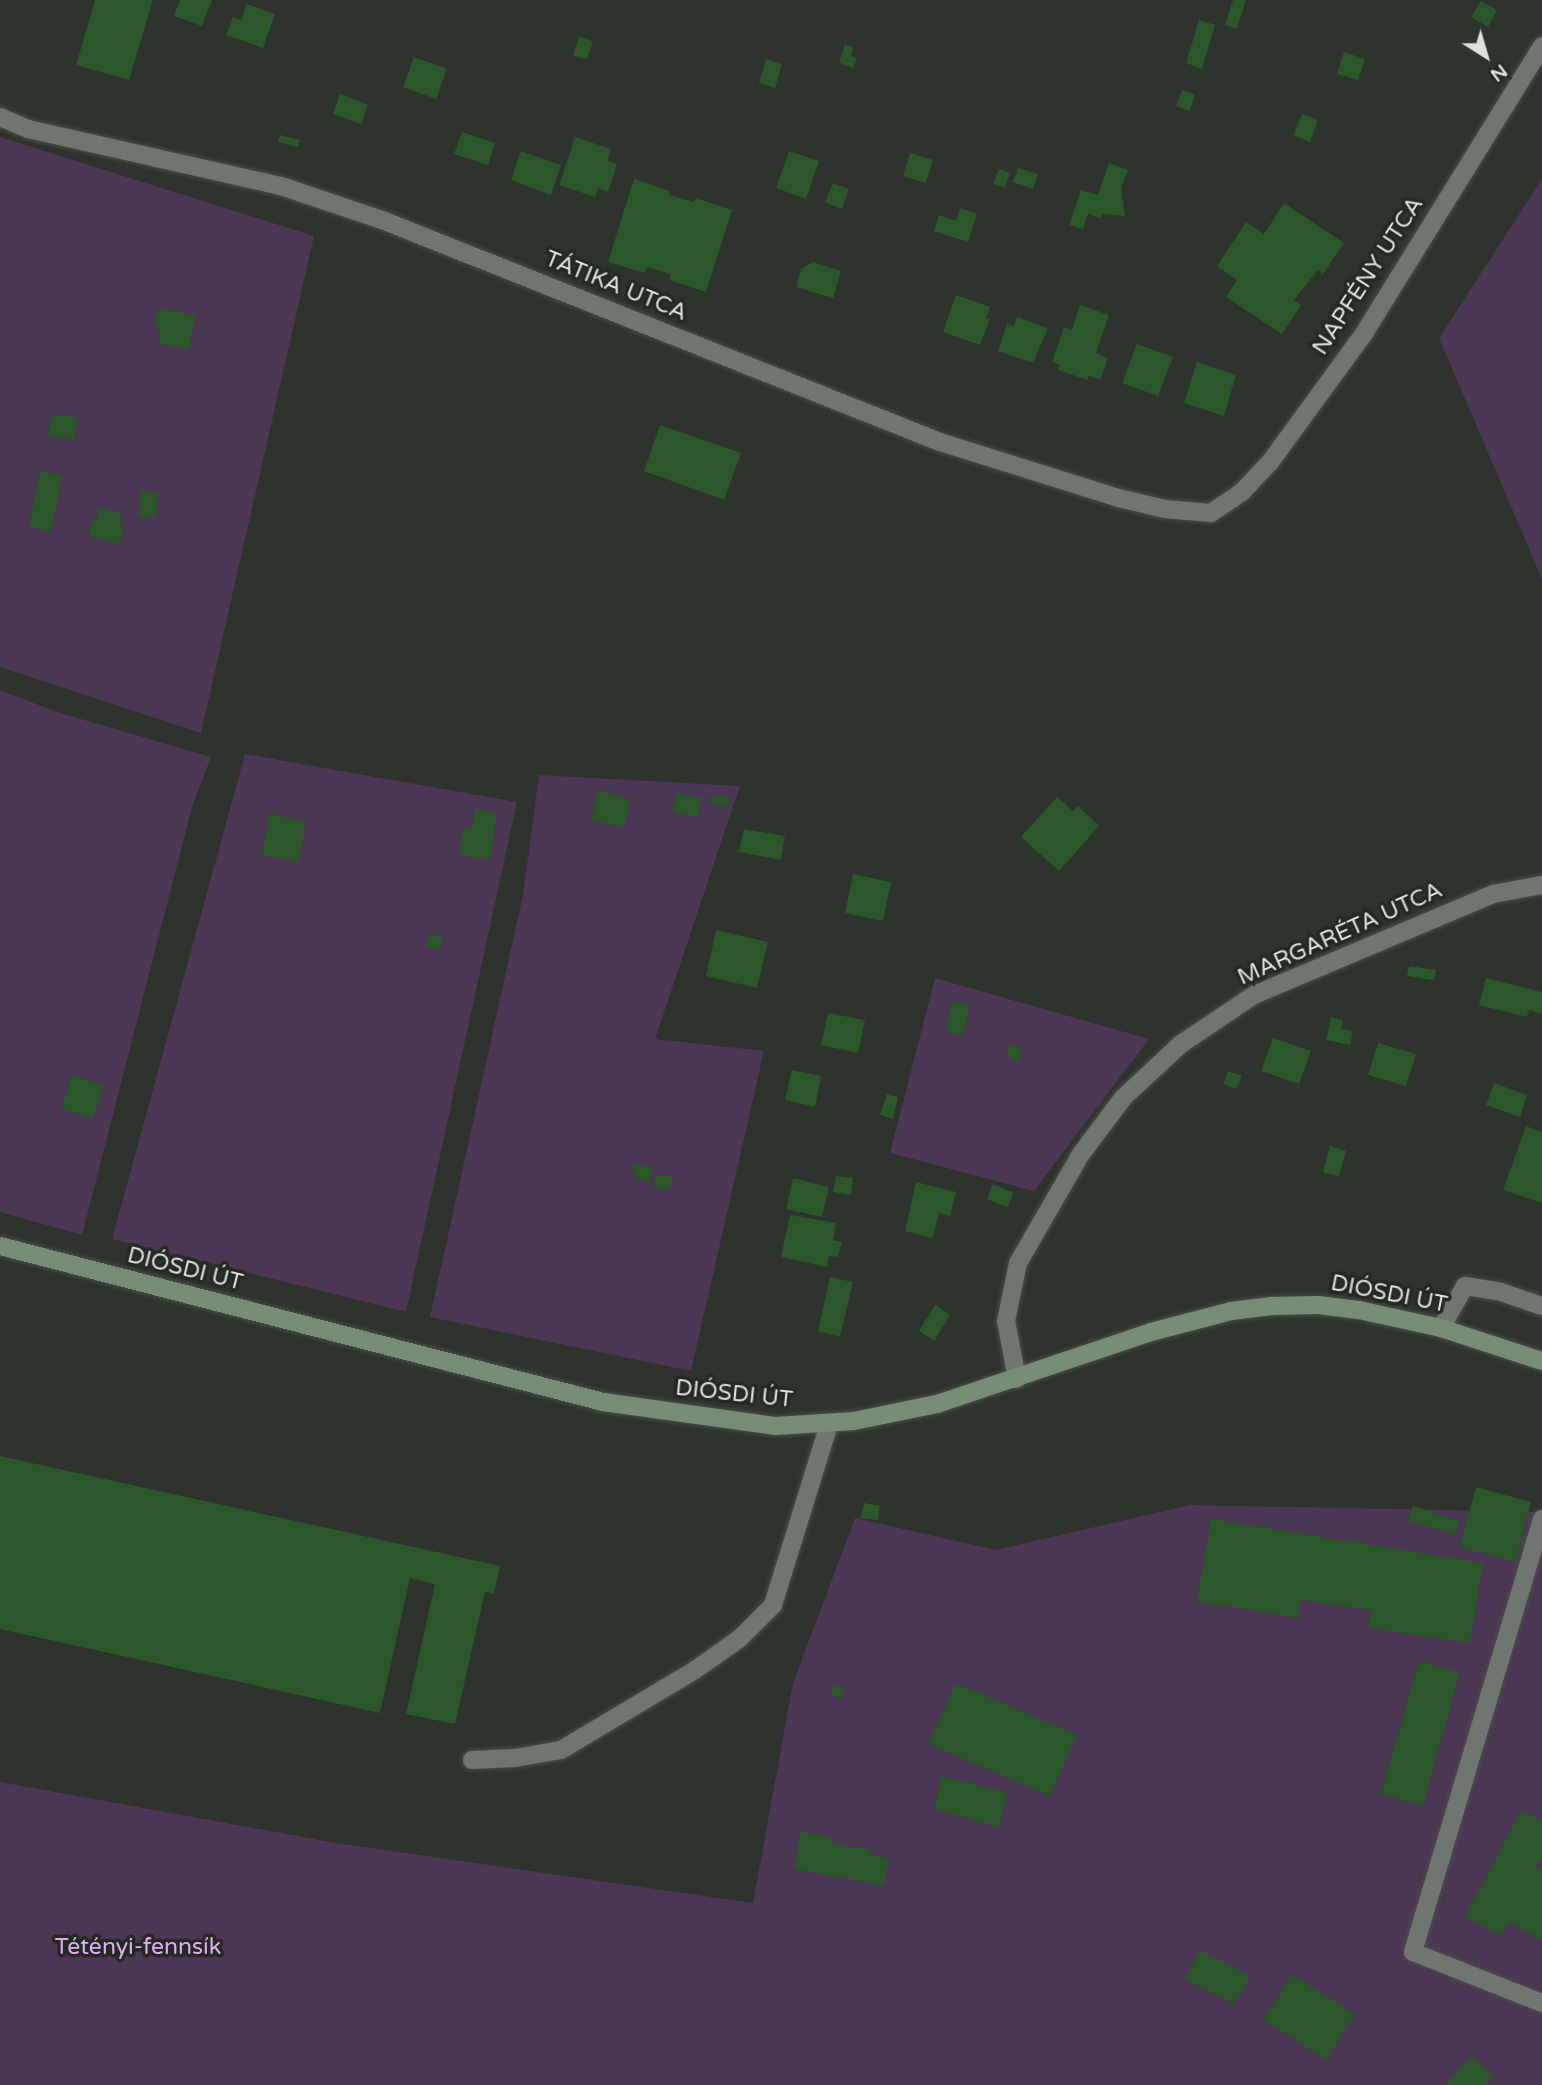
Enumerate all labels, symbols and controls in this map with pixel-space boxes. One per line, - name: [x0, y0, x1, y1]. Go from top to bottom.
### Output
- north arrow: [1451, 21, 1521, 91]
- text: N: [1486, 59, 1511, 86]
- street label: NAPFÉNY UTCA: [1307, 192, 1429, 360]
- street label: TÁTIKA UTCA: [541, 245, 691, 327]
- street label: MARGARÉTA UTCA: [1233, 876, 1447, 992]
- street label: DIÓSDI ÚT: [124, 1241, 246, 1297]
- street label: DIÓSDI ÚT: [1328, 1269, 1450, 1319]
- street label: DIÓSDI ÚT: [674, 1374, 794, 1414]
- park label: Tétényi-fennsík: [55, 1933, 221, 1961]

